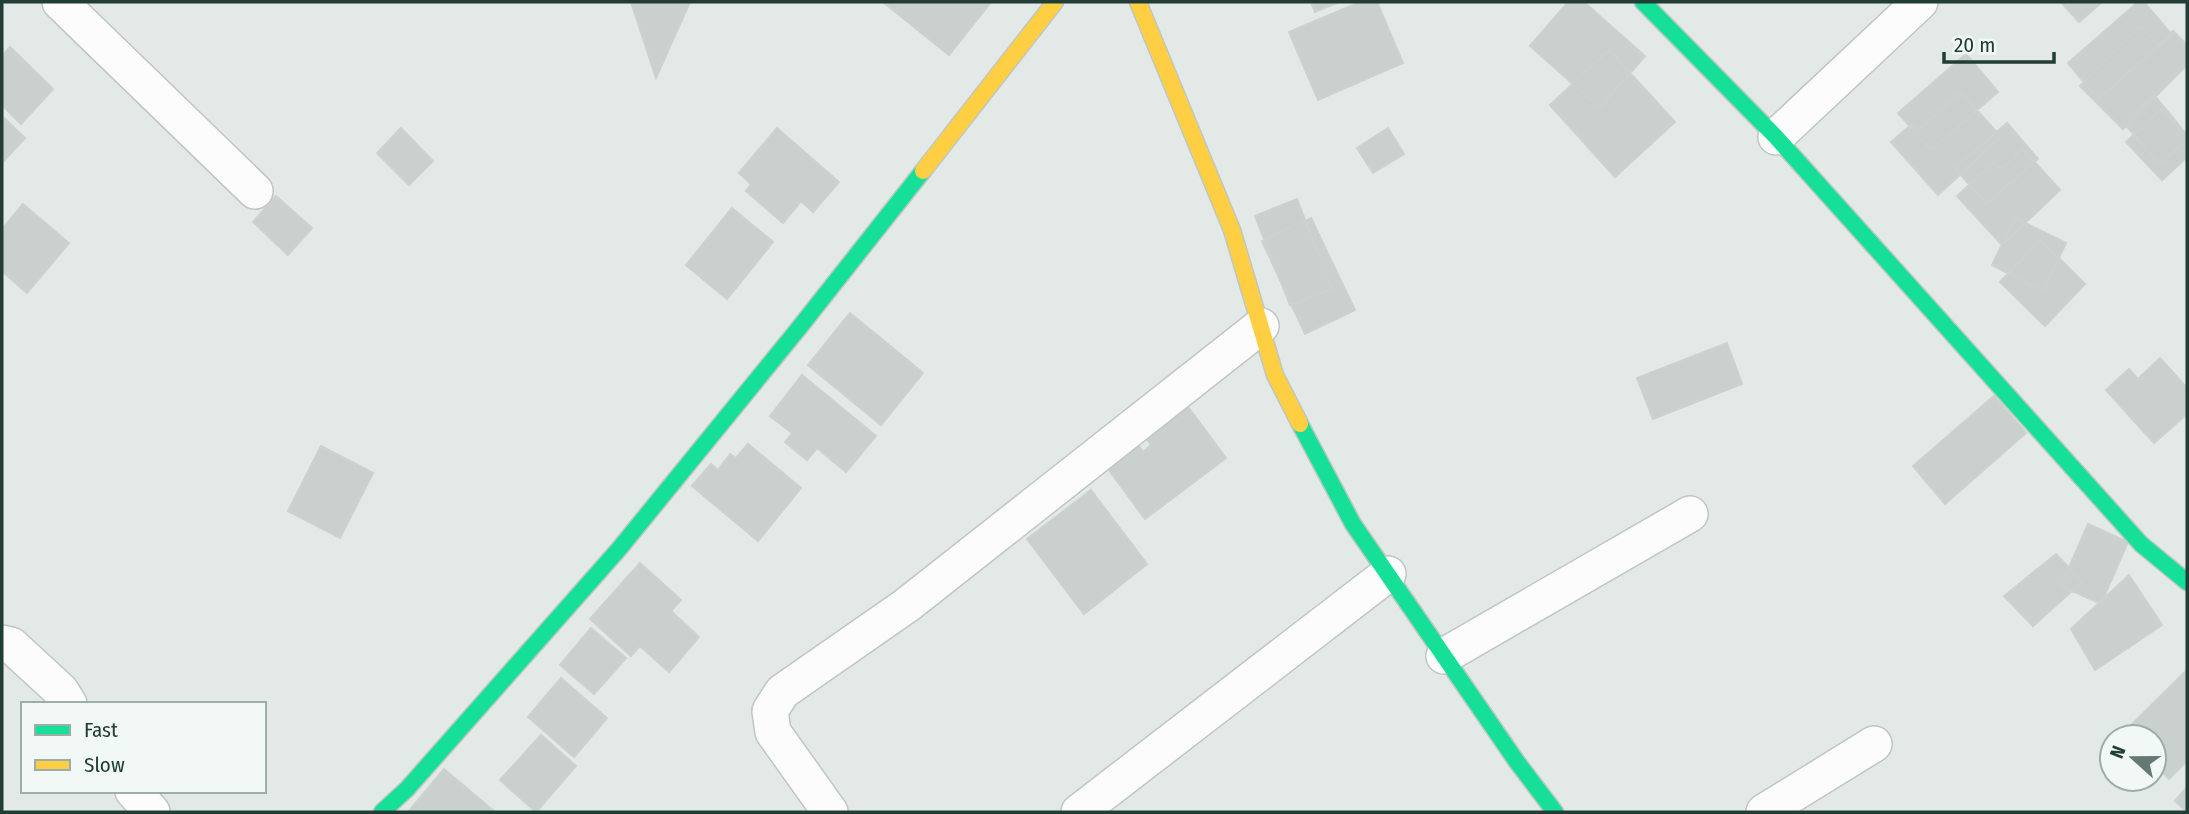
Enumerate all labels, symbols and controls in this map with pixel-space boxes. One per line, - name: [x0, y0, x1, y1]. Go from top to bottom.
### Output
- scale bar: [1944, 21, 2054, 65]
- text: 20 m: [1954, 32, 1995, 58]
- legend: [21, 702, 266, 793]
- text: Fast: [84, 717, 118, 743]
- north arrow: [2098, 723, 2168, 793]
- text: N: [2105, 743, 2130, 762]
- text: Slow: [84, 752, 125, 778]

